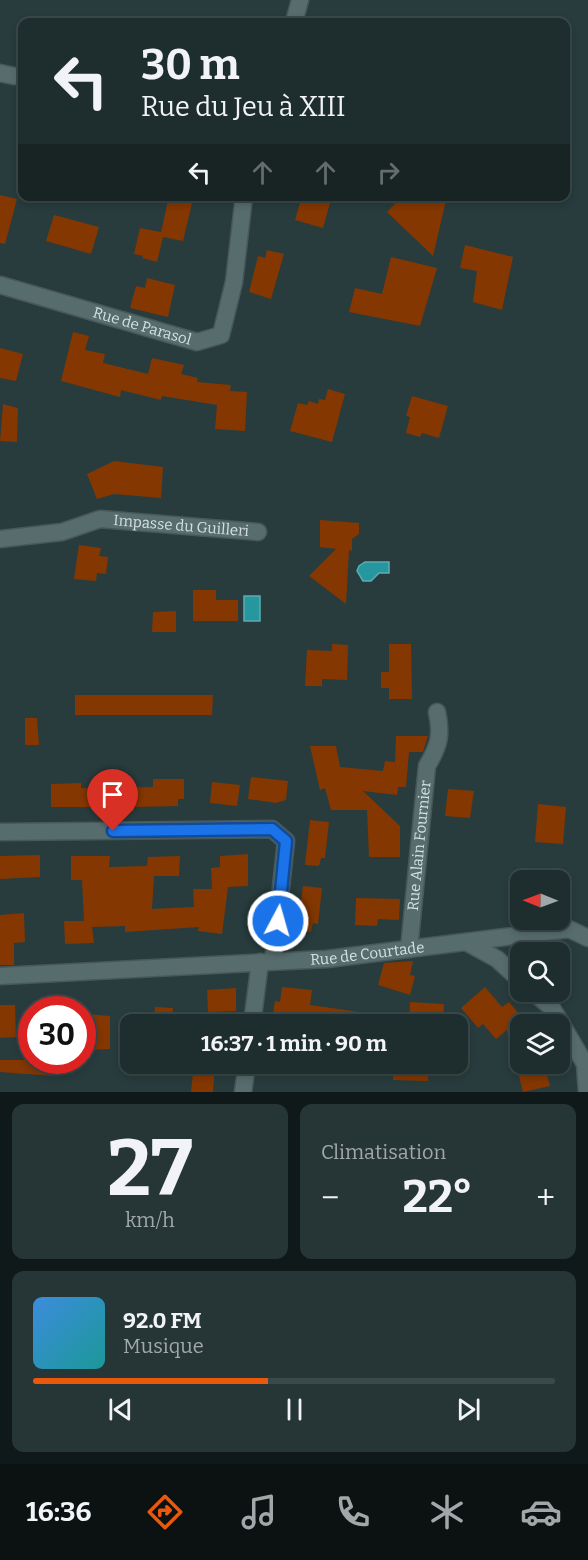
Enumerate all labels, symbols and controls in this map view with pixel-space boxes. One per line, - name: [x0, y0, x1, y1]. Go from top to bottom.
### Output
- text: 30 m: [141, 40, 240, 90]
- icon: left: [42, 42, 120, 120]
- text: Rue du Jeu à XIII: [141, 91, 345, 123]
- icon: left: [183, 156, 216, 189]
- icon: ahead: [246, 156, 279, 189]
- icon: ahead: [309, 156, 342, 189]
- icon: right: [372, 156, 405, 189]
- street label: Rue de Parasol: [91, 303, 193, 349]
- street label: Impasse du Guilleri: [113, 511, 250, 540]
- pin: [87, 769, 138, 831]
- icon: arrive: [96, 778, 129, 811]
- street label: Rue Alain Fournier: [404, 779, 435, 912]
- north arrow: [510, 870, 570, 930]
- map controls: [510, 870, 570, 1074]
- position arrow: [246, 889, 310, 953]
- street label: Rue de Courtade: [310, 938, 425, 969]
- button: search: [510, 942, 570, 1002]
- speed limit sign: 30: [18, 996, 96, 1074]
- button: layers: [510, 1014, 570, 1074]
- text: 16:37 · 1 min · 90 m: [201, 1030, 387, 1057]
- text: 27: [107, 1122, 193, 1216]
- text: Climatisation: [321, 1140, 446, 1164]
- text: 22°: [402, 1170, 473, 1224]
- text: −: [321, 1178, 339, 1218]
- text: +: [536, 1178, 555, 1218]
- text: km/h: [125, 1208, 175, 1232]
- text: 92.0 FM: [123, 1307, 202, 1334]
- text: Musique: [123, 1334, 204, 1358]
- icon: previous: [104, 1393, 137, 1426]
- icon: pause: [278, 1393, 311, 1426]
- icon: next: [452, 1393, 485, 1426]
- icon: directions: [144, 1491, 186, 1533]
- icon: music: [238, 1491, 280, 1533]
- icon: phone: [332, 1491, 374, 1533]
- icon: climate: [426, 1491, 468, 1533]
- icon: car: [520, 1491, 562, 1533]
- text: 16:36: [26, 1496, 91, 1528]

